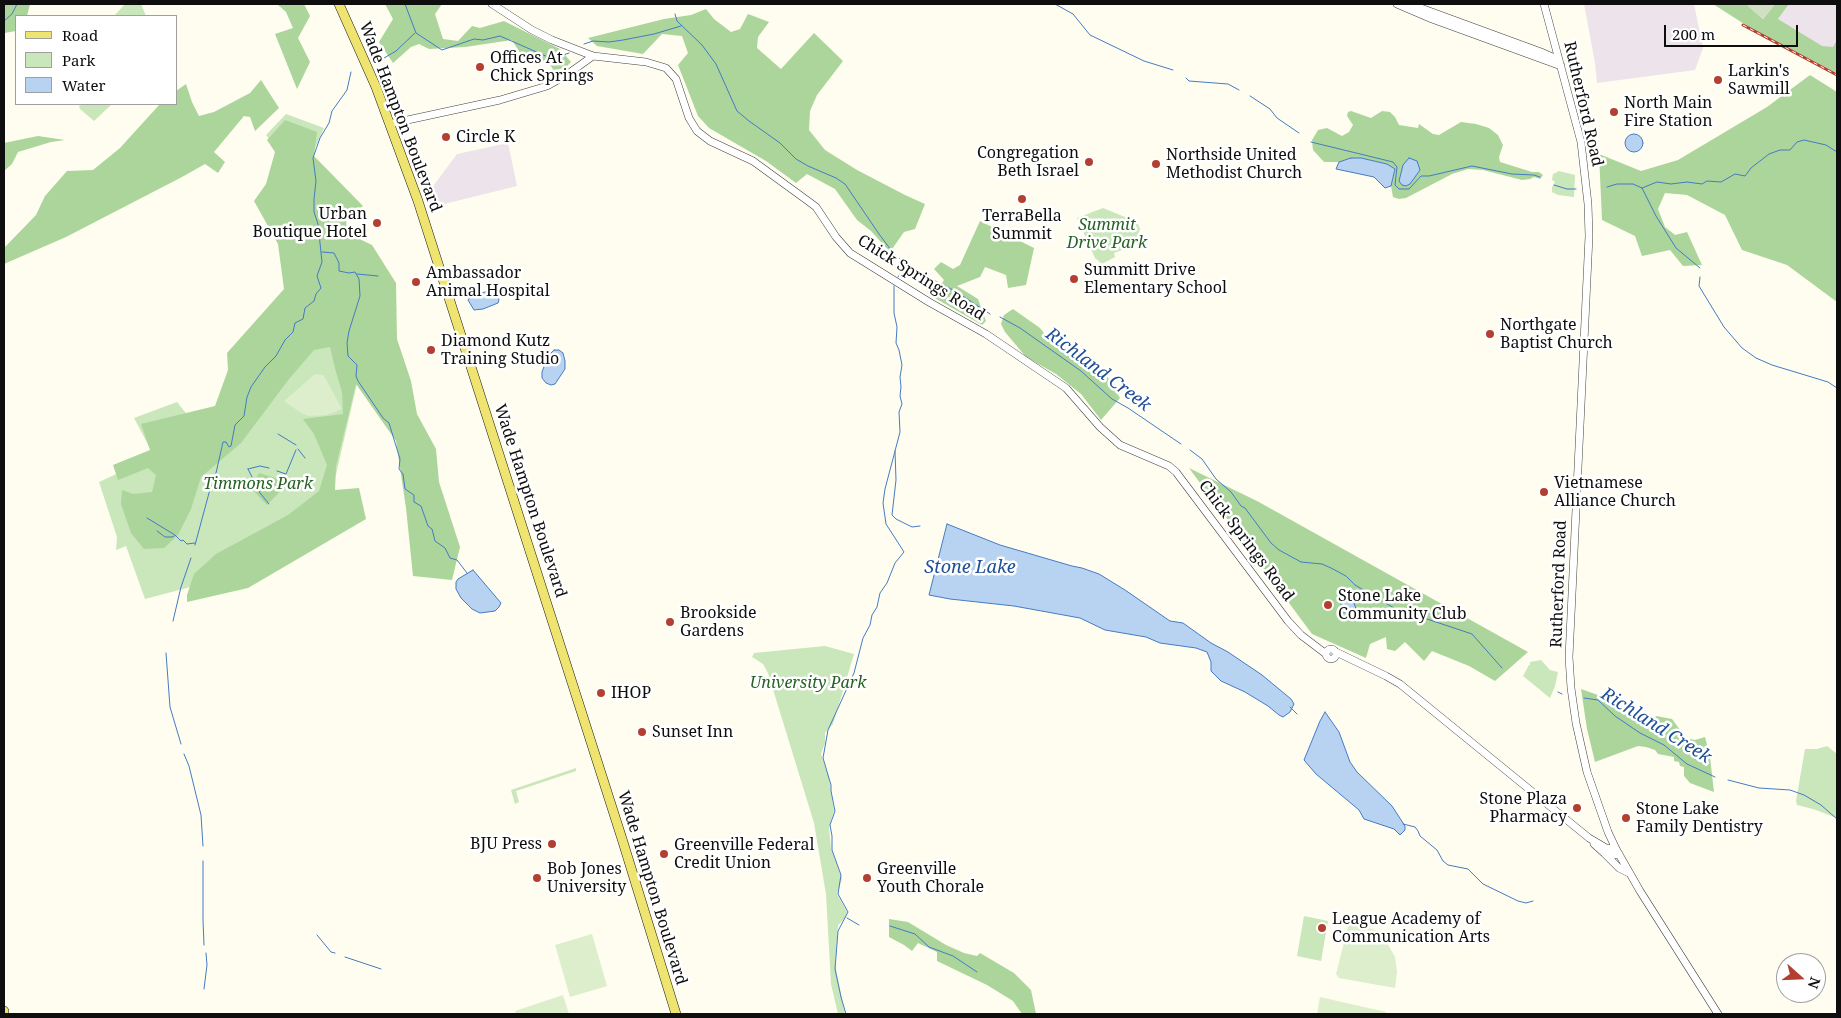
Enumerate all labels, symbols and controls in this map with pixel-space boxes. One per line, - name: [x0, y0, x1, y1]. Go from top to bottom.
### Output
- legend: [15, 15, 178, 105]
- scale bar: [1666, 15, 1800, 47]
- street label: Wade Hampton Boulevard: [355, 19, 445, 215]
- text: 200 m: [1672, 24, 1715, 44]
- text: Road: [62, 25, 98, 45]
- street label: Rutherford Road: [1559, 40, 1607, 168]
- place label: Offices At Chick Springs: [490, 48, 594, 86]
- text: Park: [62, 50, 95, 70]
- marker: Offices At Chick Springs: [474, 61, 486, 73]
- place label: Larkin's Sawmill: [1728, 61, 1790, 99]
- marker: Larkin's Sawmill: [1712, 74, 1724, 86]
- text: Water: [62, 75, 105, 95]
- place label: North Main Fire Station: [1624, 93, 1712, 131]
- marker: North Main Fire Station: [1608, 106, 1620, 118]
- place label: Circle K: [456, 127, 515, 147]
- marker: Circle K: [440, 131, 452, 143]
- place label: Congregation Beth Israel: [977, 143, 1079, 181]
- place label: Northside United Methodist Church: [1166, 145, 1302, 183]
- marker: Congregation Beth Israel: [1083, 156, 1095, 168]
- marker: Northside United Methodist Church: [1150, 158, 1162, 170]
- marker: TerraBella Summit: [1016, 193, 1028, 205]
- place label: Urban Boutique Hotel: [253, 204, 367, 242]
- place label: TerraBella Summit: [982, 206, 1062, 244]
- park label: Summit Drive Park: [1067, 215, 1147, 253]
- marker: Urban Boutique Hotel: [371, 217, 383, 229]
- street label: Chick Springs Road: [854, 231, 988, 325]
- place label: Summitt Drive Elementary School: [1084, 260, 1227, 298]
- place label: Ambassador Animal Hospital: [426, 263, 550, 301]
- marker: Summitt Drive Elementary School: [1068, 273, 1080, 285]
- marker: Ambassador Animal Hospital: [410, 276, 422, 288]
- place label: Northgate Baptist Church: [1500, 315, 1613, 353]
- water label: Richland Creek: [1041, 323, 1155, 417]
- marker: Northgate Baptist Church: [1484, 328, 1496, 340]
- place label: Diamond Kutz Training Studio: [441, 331, 559, 369]
- marker: Diamond Kutz Training Studio: [425, 344, 437, 356]
- street label: Wade Hampton Boulevard: [490, 402, 570, 600]
- place label: Vietnamese Alliance Church: [1554, 473, 1676, 511]
- park label: Timmons Park: [203, 474, 313, 494]
- street label: Chick Springs Road: [1194, 477, 1298, 605]
- marker: Vietnamese Alliance Church: [1538, 486, 1550, 498]
- street label: Rutherford Road: [1547, 520, 1571, 648]
- water label: Stone Lake: [924, 557, 1016, 579]
- place label: Stone Lake Community Club: [1338, 586, 1466, 624]
- marker: Stone Lake Community Club: [1322, 599, 1334, 611]
- place label: Brookside Gardens: [680, 603, 757, 641]
- marker: Brookside Gardens: [664, 616, 676, 628]
- park label: University Park: [750, 673, 866, 693]
- place label: IHOP: [611, 683, 651, 703]
- water label: Richland Creek: [1597, 683, 1715, 769]
- marker: IHOP: [595, 687, 607, 699]
- place label: Sunset Inn: [652, 722, 733, 742]
- marker: Sunset Inn: [636, 726, 648, 738]
- street label: Wade Hampton Boulevard: [613, 789, 691, 987]
- place label: Stone Plaza Pharmacy: [1480, 789, 1567, 827]
- place label: Stone Lake Family Dentistry: [1636, 799, 1763, 837]
- marker: Stone Plaza Pharmacy: [1571, 802, 1583, 814]
- marker: Stone Lake Family Dentistry: [1620, 812, 1632, 824]
- place label: BJU Press: [470, 834, 542, 854]
- place label: Greenville Federal Credit Union: [674, 835, 814, 873]
- marker: BJU Press: [546, 838, 558, 850]
- marker: Greenville Federal Credit Union: [658, 848, 670, 860]
- place label: Bob Jones University: [547, 859, 626, 897]
- place label: Greenville Youth Chorale: [877, 859, 984, 897]
- marker: Bob Jones University: [531, 872, 543, 884]
- marker: Greenville Youth Chorale: [861, 872, 873, 884]
- place label: League Academy of Communication Arts: [1332, 909, 1490, 947]
- marker: League Academy of Communication Arts: [1316, 922, 1328, 934]
- north arrow: [1776, 953, 1826, 1003]
- text: N: [1804, 975, 1825, 991]

